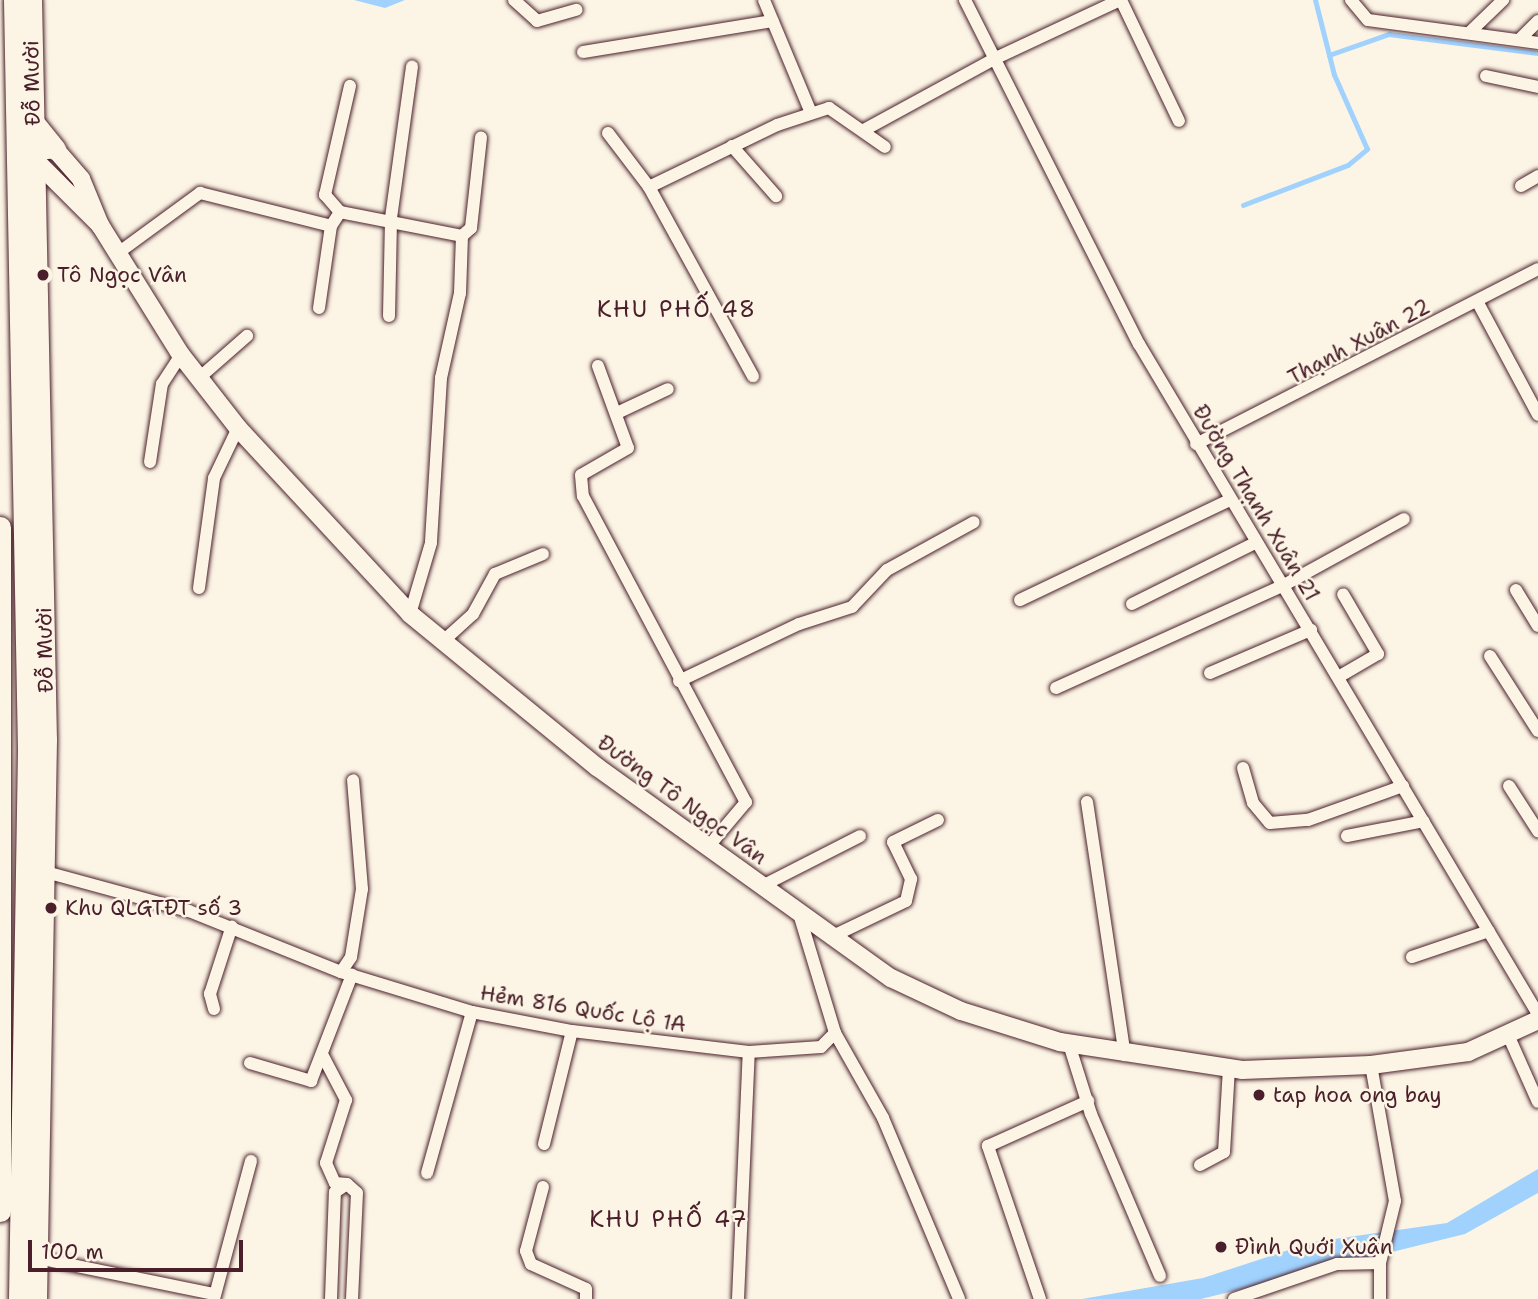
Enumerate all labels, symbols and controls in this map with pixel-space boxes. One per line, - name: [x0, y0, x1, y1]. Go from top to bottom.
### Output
- street label: Đỗ Mười: [19, 40, 45, 126]
- place label: Tô Ngọc Vân: [57, 262, 187, 288]
- marker: Tô Ngọc Vân: [35, 267, 51, 283]
- street label: Thạnh Xuân 22: [1284, 294, 1434, 390]
- district label: KHU PHỐ 48: [598, 295, 756, 323]
- street label: Đường Thạnh Xuân 21: [1187, 400, 1325, 606]
- street label: Đỗ Mười: [32, 607, 58, 693]
- street label: Đường Tô Ngọc Vân: [592, 730, 772, 870]
- place label: Khu QLGTĐT số 3: [65, 895, 242, 921]
- marker: Khu QLGTĐT số 3: [43, 900, 59, 916]
- street label: Hẻm 816 Quốc Lộ 1A: [478, 980, 688, 1038]
- place label: tap hoa ong bay: [1273, 1082, 1442, 1108]
- marker: tap hoa ong bay: [1251, 1087, 1267, 1103]
- district label: KHU PHỐ 47: [591, 1205, 747, 1233]
- scale bar: [32, 1226, 247, 1270]
- place label: Đình Quới Xuân: [1235, 1234, 1393, 1260]
- text: 100 m: [41, 1238, 104, 1266]
- marker: Đình Quới Xuân: [1213, 1239, 1229, 1255]

